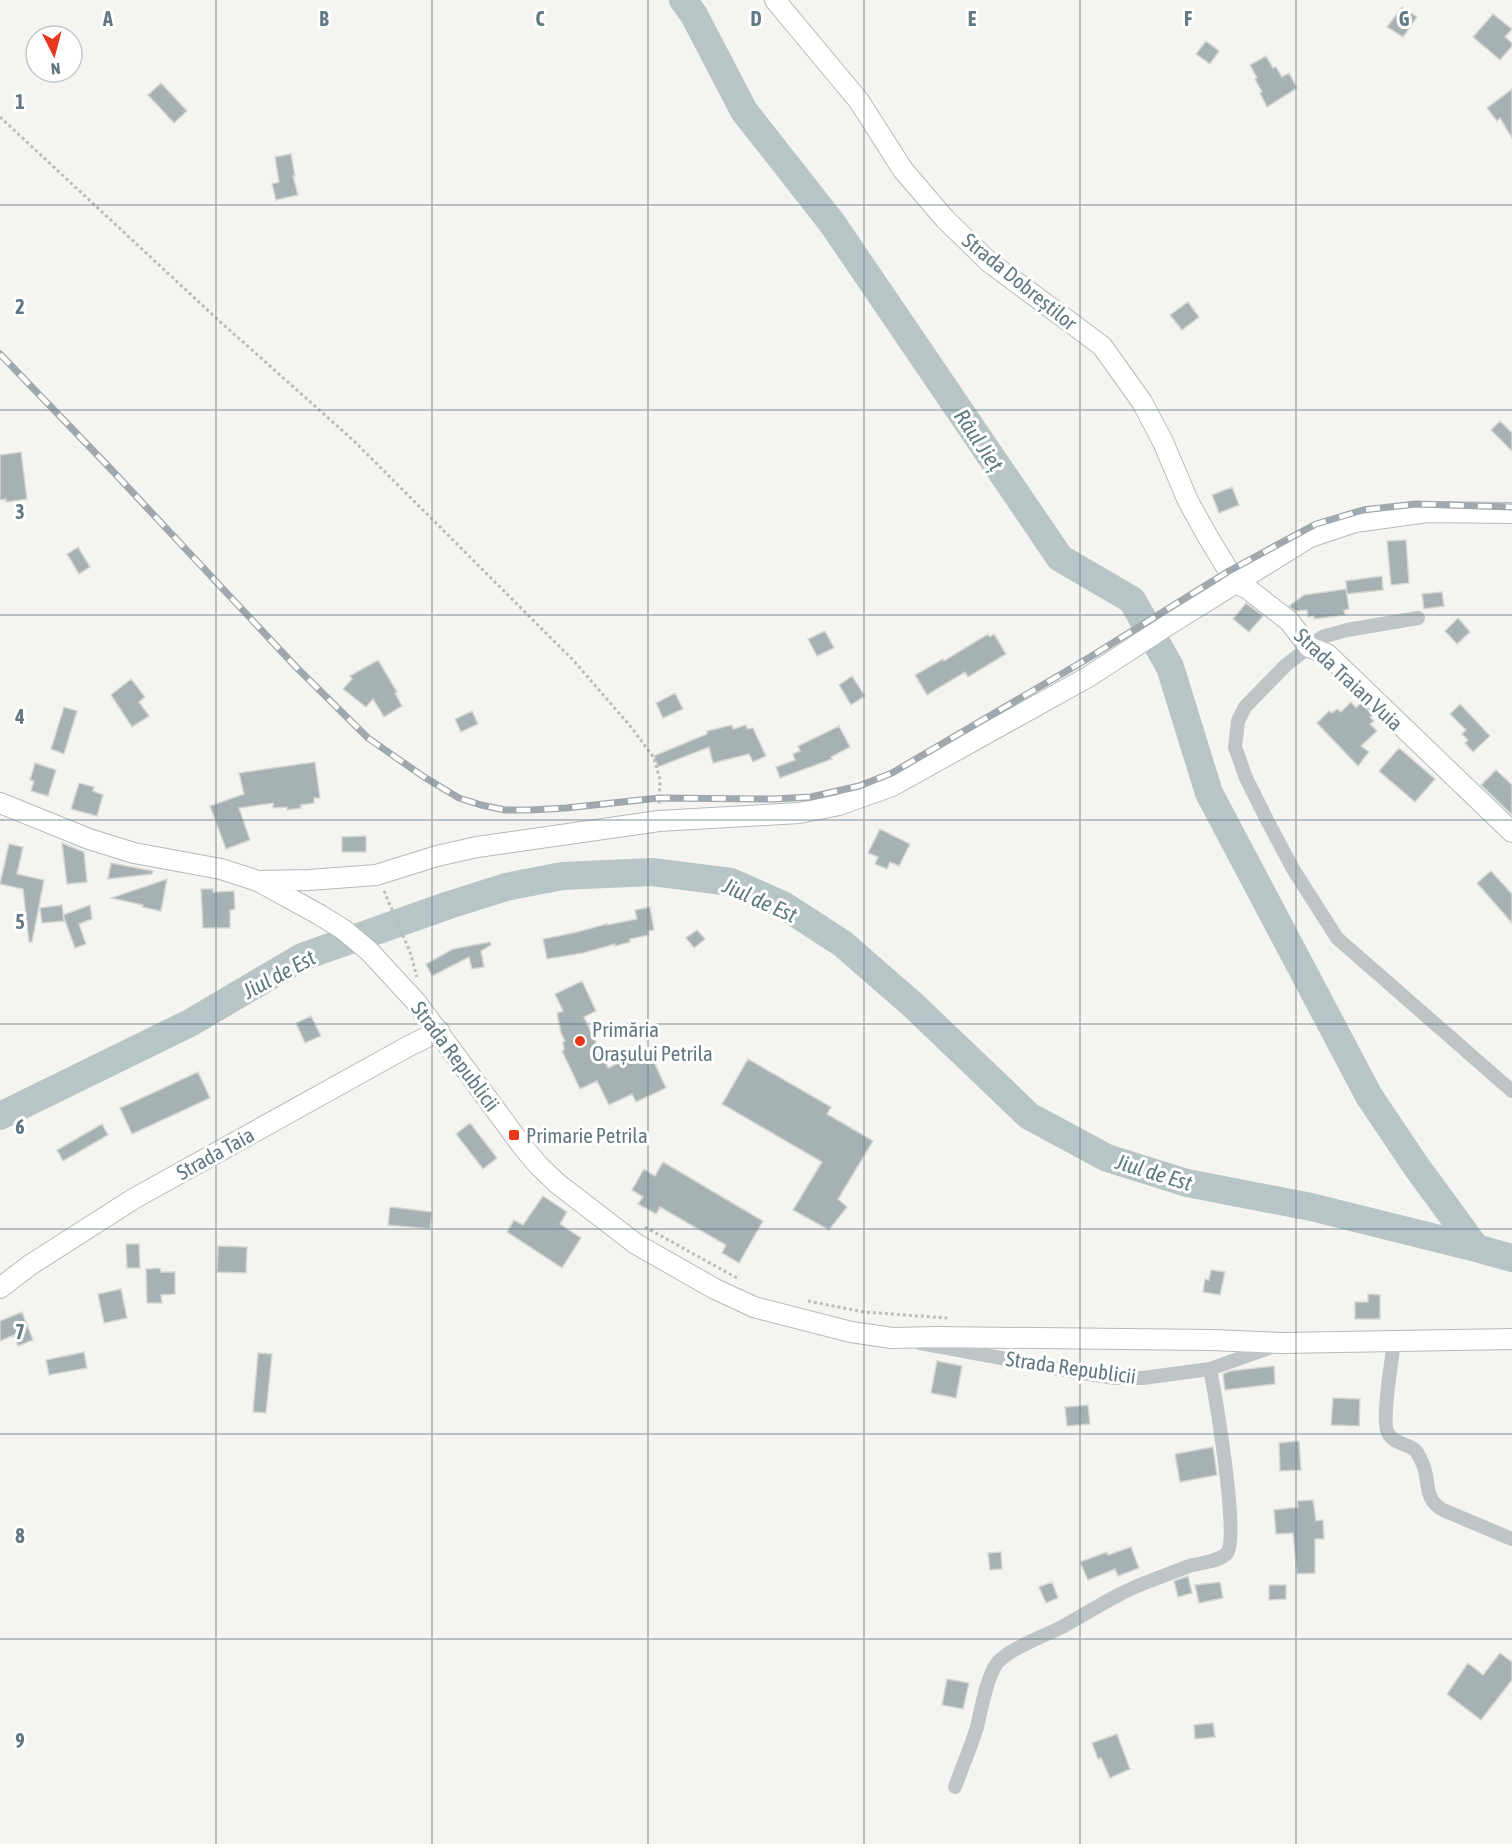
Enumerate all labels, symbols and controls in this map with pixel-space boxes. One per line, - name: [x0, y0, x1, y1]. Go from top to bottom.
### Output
- text: A: [102, 7, 113, 30]
- text: B: [319, 7, 329, 30]
- text: C: [536, 7, 545, 30]
- text: D: [750, 7, 762, 30]
- text: E: [968, 7, 977, 30]
- text: F: [1184, 7, 1192, 30]
- text: G: [1399, 7, 1410, 30]
- north arrow: [24, 24, 84, 84]
- text: N: [50, 59, 61, 78]
- text: 1: [15, 90, 25, 113]
- street label: Strada Dobreștilor: [958, 228, 1083, 335]
- text: 2: [15, 295, 25, 318]
- water label: Râul Jieț: [949, 404, 1009, 476]
- text: 3: [15, 500, 25, 523]
- street label: Strada Traian Vuia: [1290, 623, 1408, 735]
- text: 4: [14, 705, 25, 728]
- water label: Jiul de Est: [718, 872, 802, 928]
- text: 5: [15, 910, 25, 933]
- water label: Jiul de Est: [237, 944, 320, 1004]
- street label: Strada Republicii: [407, 996, 505, 1116]
- place label: Primăria Orașului Petrila: [592, 1017, 713, 1065]
- marker: Primăria Orașului Petrila: [573, 1034, 587, 1048]
- text: 6: [15, 1115, 25, 1138]
- street label: Strada Taia: [172, 1122, 258, 1184]
- place label: Primarie Petrila: [526, 1123, 648, 1147]
- marker: Primarie Petrila: [507, 1128, 521, 1142]
- water label: Jiul de Est: [1112, 1148, 1196, 1196]
- text: 7: [15, 1320, 25, 1343]
- street label: Strada Republicii: [1005, 1346, 1137, 1388]
- text: 8: [15, 1524, 25, 1547]
- text: 9: [15, 1729, 25, 1752]

